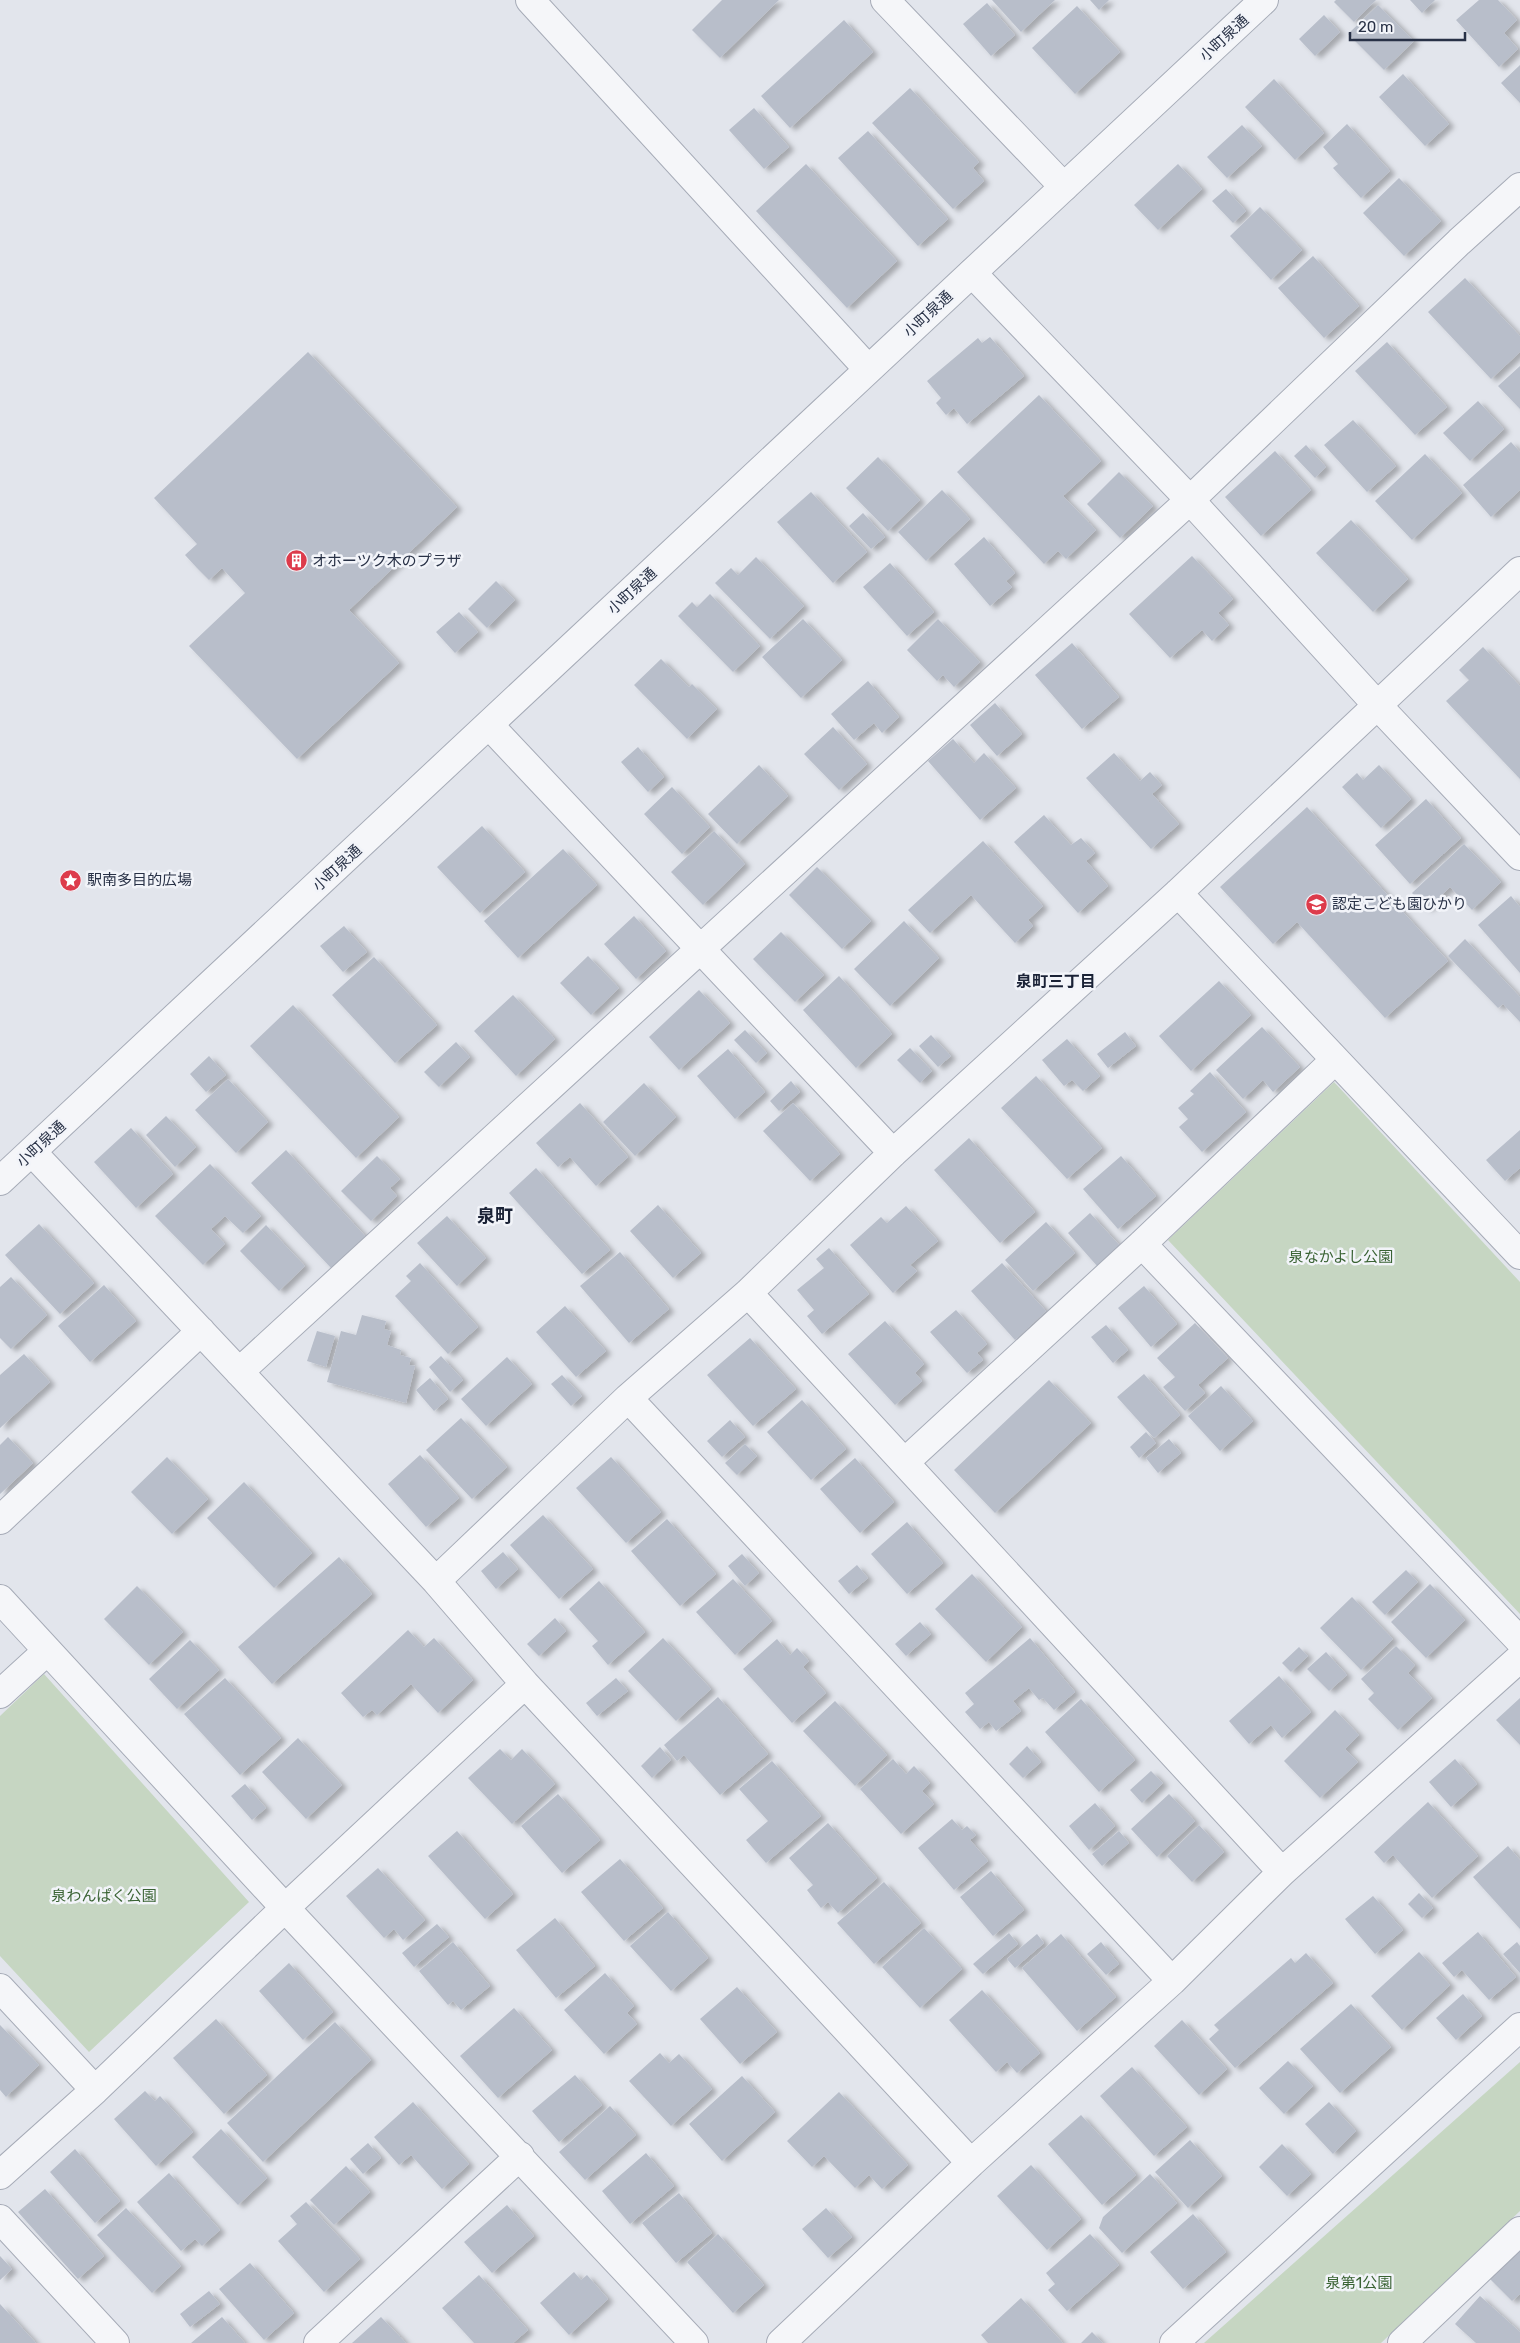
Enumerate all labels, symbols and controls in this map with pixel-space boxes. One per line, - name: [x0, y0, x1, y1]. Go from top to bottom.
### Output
- scale bar: [1350, 10, 1465, 42]
- street label: 小町泉通: [1196, 11, 1252, 65]
- text: 20 m: [1358, 18, 1393, 36]
- street label: 小町泉通: [900, 287, 956, 341]
- building icon: オホーツク木のプラザ: [284, 549, 308, 573]
- place label: オホーツク木のプラザ: [312, 552, 462, 570]
- street label: 小町泉通: [604, 564, 660, 618]
- street label: 小町泉通: [309, 841, 365, 895]
- place icon: 駅南多目的広場: [59, 868, 83, 892]
- place label: 駅南多目的広場: [87, 871, 192, 889]
- school or university icon: 認定こども園ひかり: [1304, 892, 1328, 916]
- place label: 認定こども園ひかり: [1332, 895, 1467, 913]
- district label: 泉町三丁目: [1016, 972, 1096, 991]
- street label: 小町泉通: [13, 1117, 69, 1171]
- district label: 泉町: [477, 1205, 513, 1227]
- park label: 泉なかよし公園: [1289, 1248, 1393, 1266]
- park label: 泉わんぱく公園: [51, 1887, 157, 1905]
- park label: 泉第1公園: [1326, 2274, 1392, 2292]

